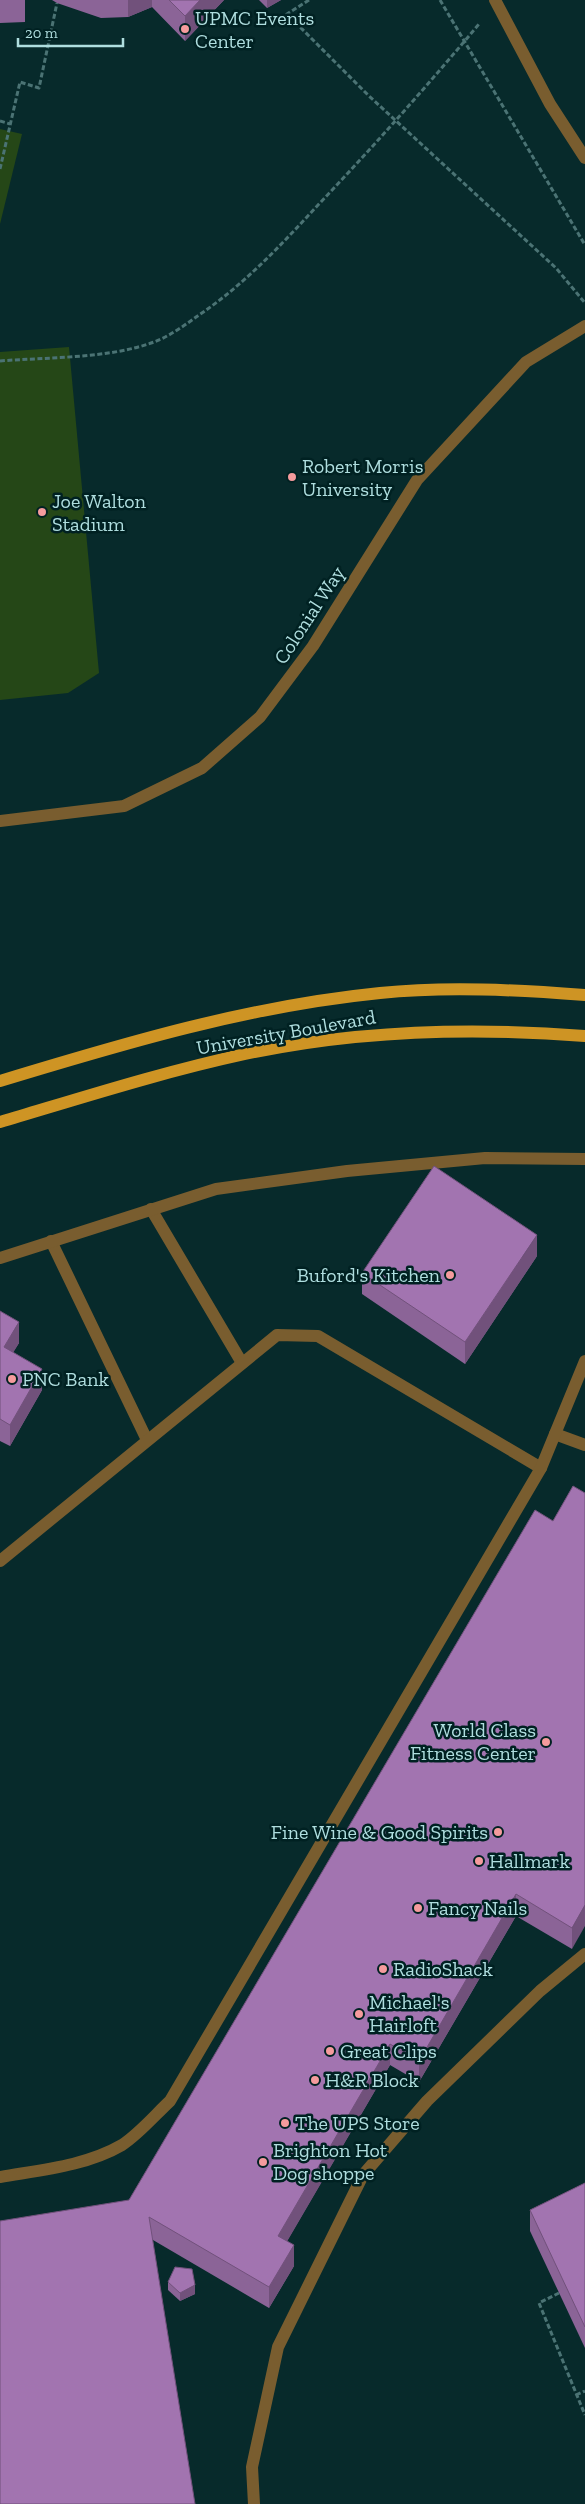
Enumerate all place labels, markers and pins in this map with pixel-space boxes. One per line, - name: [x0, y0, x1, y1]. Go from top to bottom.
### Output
- place label: UPMC Events Center: [195, 6, 314, 53]
- marker: UPMC Events Center: [179, 23, 191, 35]
- place label: Robert Morris University: [302, 454, 423, 501]
- marker: Robert Morris University: [286, 471, 298, 483]
- place label: Joe Walton Stadium: [52, 489, 147, 536]
- marker: Joe Walton Stadium: [36, 506, 48, 518]
- place label: Buford's Kitchen: [297, 1263, 441, 1287]
- marker: Buford's Kitchen: [444, 1269, 456, 1281]
- place label: PNC Bank: [22, 1367, 110, 1391]
- marker: PNC Bank: [6, 1373, 18, 1385]
- place label: World Class Fitness Center: [410, 1718, 536, 1765]
- marker: World Class Fitness Center: [540, 1736, 552, 1748]
- place label: Fine Wine & Good Spirits: [271, 1820, 488, 1844]
- marker: Fine Wine & Good Spirits: [492, 1826, 504, 1838]
- place label: Hallmark: [489, 1849, 570, 1873]
- marker: Hallmark: [473, 1855, 485, 1867]
- place label: Fancy Nails: [428, 1896, 527, 1920]
- marker: Fancy Nails: [412, 1902, 424, 1914]
- place label: RadioShack: [393, 1957, 493, 1981]
- marker: RadioShack: [377, 1963, 389, 1975]
- place label: Michael's Hairloft: [369, 1990, 449, 2037]
- marker: Michael's Hairloft: [353, 2008, 365, 2020]
- place label: Great Clips: [340, 2039, 437, 2063]
- marker: Great Clips: [324, 2045, 336, 2057]
- place label: H&R Block: [325, 2068, 419, 2092]
- marker: H&R Block: [309, 2074, 321, 2086]
- place label: The UPS Store: [295, 2111, 420, 2135]
- marker: The UPS Store: [279, 2117, 291, 2129]
- place label: Brighton Hot Dog shoppe: [273, 2138, 388, 2185]
- marker: Brighton Hot Dog shoppe: [257, 2156, 269, 2168]

